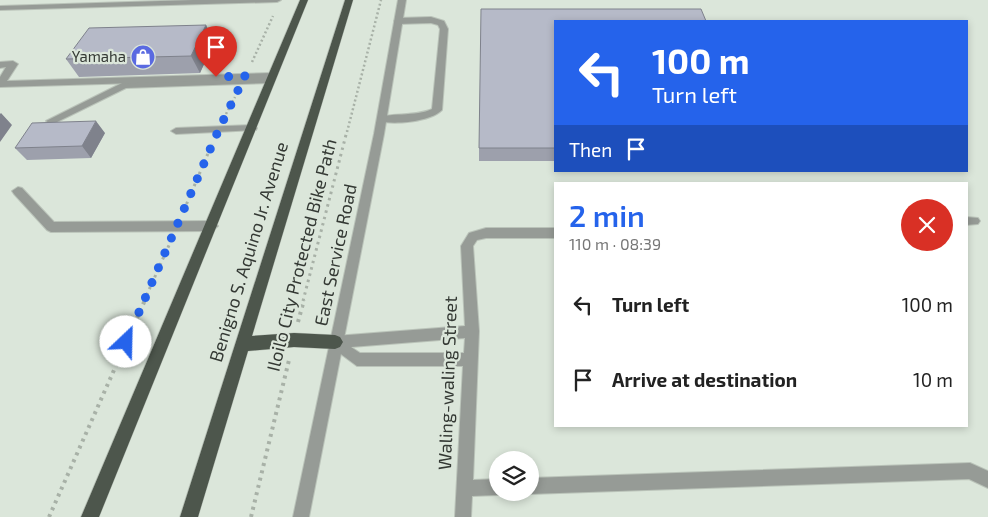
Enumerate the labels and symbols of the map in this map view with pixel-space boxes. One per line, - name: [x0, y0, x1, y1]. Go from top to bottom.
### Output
- pin: [195, 26, 237, 77]
- shop icon: Yamaha: [130, 44, 156, 70]
- place label: Yamaha: [72, 47, 126, 65]
- street label: Iloilo City Protected Bike Path: [261, 136, 341, 373]
- street label: Benigno S. Aquino Jr. Avenue: [204, 139, 292, 365]
- street label: East Service Road: [309, 182, 361, 328]
- street label: Waling-waling Street: [433, 295, 461, 470]
- position arrow: [99, 315, 151, 367]

